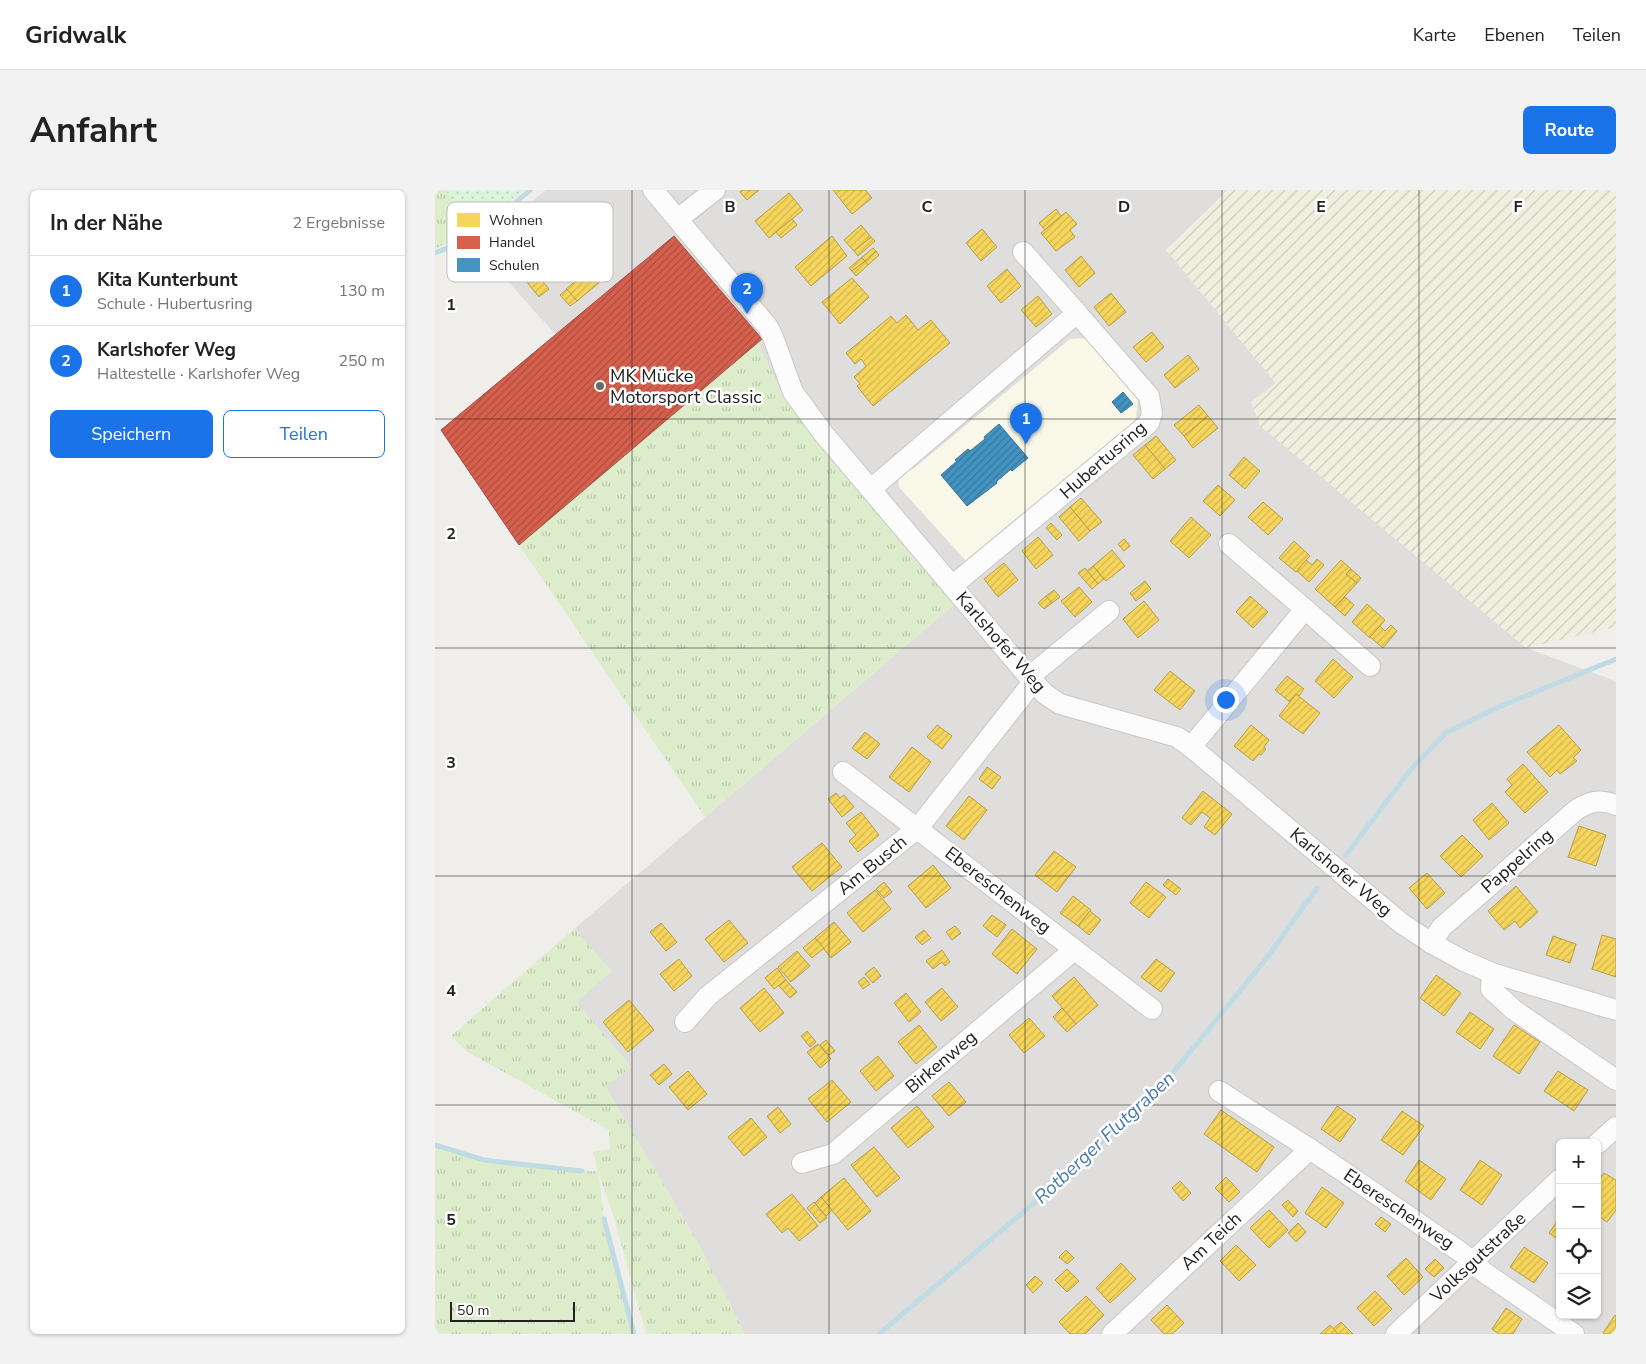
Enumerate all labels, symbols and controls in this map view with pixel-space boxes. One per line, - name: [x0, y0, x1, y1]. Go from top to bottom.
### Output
- text: Gridwalk: [25, 19, 126, 51]
- text: Karte: [1413, 23, 1456, 47]
- text: Ebenen: [1484, 23, 1545, 47]
- text: Teilen: [1573, 23, 1621, 47]
- button: Route: [1523, 106, 1616, 154]
- text: Anfahrt: [30, 107, 157, 154]
- text: B: [724, 196, 736, 218]
- text: C: [922, 196, 933, 218]
- text: D: [1118, 196, 1130, 218]
- text: E: [1316, 196, 1326, 218]
- text: F: [1514, 196, 1523, 218]
- legend: [447, 202, 613, 282]
- text: In der Nähe: [50, 209, 163, 237]
- text: Wohnen: [489, 211, 543, 230]
- text: 2 Ergebnisse: [292, 212, 385, 234]
- text: Handel: [489, 233, 536, 252]
- text: Schulen: [489, 256, 539, 275]
- text: Kita Kunterbunt: [97, 267, 238, 293]
- pin: 2: [731, 273, 763, 314]
- text: 1: [61, 280, 71, 302]
- text: 130 m: [338, 280, 385, 302]
- text: Schule · Hubertusring: [97, 293, 253, 315]
- text: 1: [446, 294, 456, 316]
- text: Karlshofer Weg: [97, 337, 236, 363]
- text: 2: [61, 350, 71, 372]
- text: 250 m: [338, 350, 385, 372]
- text: Haltestelle · Karlshofer Weg: [97, 363, 300, 385]
- place label: MK Mücke Motorsport Classic: [610, 364, 762, 409]
- marker: MK Mücke Motorsport Classic: [594, 380, 606, 392]
- pin: 1: [1010, 403, 1042, 444]
- button: Speichern: [50, 410, 213, 458]
- button: Teilen: [223, 410, 385, 458]
- street label: Hubertusring: [1055, 416, 1151, 504]
- text: 2: [446, 523, 456, 545]
- street label: Karlshofer Weg: [950, 586, 1052, 698]
- your location: [1213, 687, 1239, 713]
- text: 3: [446, 752, 456, 774]
- street label: Karlshofer Weg: [1285, 822, 1397, 922]
- street label: Pappelring: [1476, 823, 1558, 899]
- street label: Am Busch: [832, 830, 912, 900]
- street label: Ebereschenweg: [940, 841, 1056, 939]
- text: 4: [446, 980, 456, 1002]
- street label: Birkenweg: [900, 1025, 982, 1099]
- water label: Rotberger Flutgraben: [1029, 1066, 1181, 1210]
- map controls: [1556, 1139, 1601, 1319]
- button: +: [1556, 1139, 1601, 1184]
- street label: Ebereschenweg: [1339, 1163, 1459, 1255]
- button: −: [1556, 1184, 1601, 1229]
- street label: Volksgutstraße: [1424, 1206, 1531, 1308]
- street label: Am Teich: [1175, 1207, 1247, 1275]
- text: 5: [446, 1209, 456, 1231]
- button: locate: [1556, 1229, 1601, 1274]
- button: layers: [1556, 1274, 1601, 1319]
- scale bar: [450, 1299, 575, 1322]
- text: 50 m: [457, 1301, 489, 1320]

